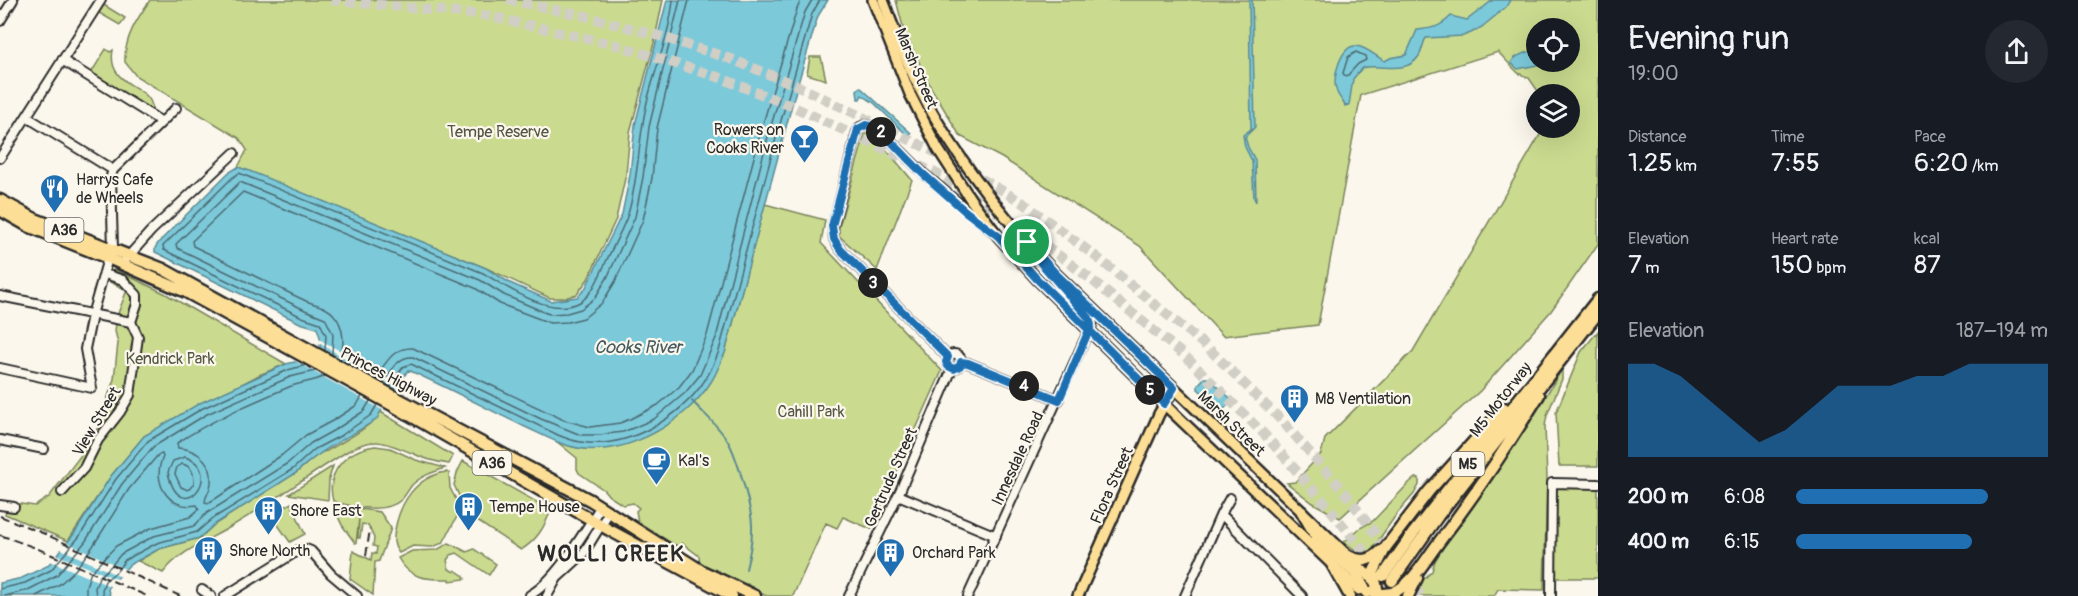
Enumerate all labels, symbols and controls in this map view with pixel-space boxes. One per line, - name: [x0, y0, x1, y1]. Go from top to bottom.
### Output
- map controls: [1526, 18, 1580, 138]
- button: locate: [1526, 18, 1580, 72]
- text: Evening run: [1628, 18, 1789, 59]
- button: share: [1985, 20, 2048, 83]
- street label: Marsh Street: [890, 25, 942, 112]
- text: 19:00: [1628, 61, 1679, 86]
- button: layers: [1526, 84, 1580, 138]
- pin: 2: [866, 117, 896, 147]
- place label: Rowers on Cooks River: [706, 120, 784, 158]
- park label: Tempe Reserve: [447, 122, 549, 142]
- bar icon: Rowers on Cooks River: [789, 122, 821, 164]
- text: 2: [877, 122, 885, 142]
- text: Distance: [1628, 127, 1687, 147]
- text: Time: [1771, 127, 1804, 147]
- text: Pace: [1914, 127, 1946, 147]
- text: 1.25: [1628, 147, 1673, 179]
- text: 7:55: [1771, 147, 1820, 179]
- text: 6:20: [1914, 147, 1968, 179]
- text: km: [1673, 156, 1697, 176]
- text: /km: [1968, 156, 1998, 176]
- place label: Harrys Cafe de Wheels: [76, 170, 153, 208]
- restaurant icon: Harrys Cafe de Wheels: [39, 172, 71, 214]
- pin: [1001, 216, 1052, 267]
- road number: A36: [44, 218, 84, 242]
- icon: arrive: [1010, 225, 1043, 258]
- text: Elevation: [1628, 229, 1689, 249]
- text: Heart rate: [1771, 229, 1838, 249]
- text: kcal: [1914, 229, 1940, 249]
- text: 7: [1628, 249, 1642, 281]
- text: 150: [1771, 249, 1813, 281]
- text: 87: [1914, 249, 1941, 281]
- text: m: [1642, 258, 1659, 278]
- text: bpm: [1813, 258, 1846, 278]
- pin: 3: [858, 268, 888, 298]
- text: 3: [869, 273, 877, 293]
- text: Elevation: [1628, 318, 1704, 343]
- text: 187–194 m: [1956, 318, 2048, 343]
- water label: Cooks River: [594, 336, 684, 359]
- street label: Princes Highway: [337, 343, 440, 411]
- park label: Kendrick Park: [126, 349, 215, 369]
- street label: M5 Motorway: [1465, 358, 1536, 441]
- pin: 4: [1009, 371, 1039, 401]
- pin: 5: [1135, 375, 1165, 405]
- text: 4: [1019, 376, 1029, 396]
- text: 5: [1146, 380, 1154, 400]
- street label: View Street: [68, 382, 126, 460]
- building icon: M8 Ventilation: [1278, 382, 1310, 424]
- street label: Marsh Street: [1193, 387, 1270, 461]
- place label: M8 Ventilation: [1315, 389, 1411, 409]
- park label: Cahill Park: [778, 402, 845, 422]
- street label: Innesdale Road: [987, 408, 1048, 509]
- street label: Gertrude Street: [860, 424, 922, 530]
- street label: Flora Street: [1086, 443, 1138, 527]
- cafe icon: Kal's: [641, 444, 673, 486]
- road number: A36: [472, 451, 512, 475]
- place label: Kal's: [678, 451, 709, 471]
- road number: M5: [1452, 452, 1484, 476]
- text: 200 m: [1628, 484, 1689, 509]
- text: 6:08: [1724, 484, 1765, 509]
- building icon: Tempe House: [452, 490, 484, 532]
- building icon: Shore East: [253, 494, 285, 536]
- place label: Tempe House: [489, 497, 580, 517]
- place label: Shore East: [290, 501, 362, 521]
- text: 400 m: [1628, 529, 1689, 554]
- text: 6:15: [1724, 529, 1760, 554]
- building icon: Shore North: [192, 534, 224, 576]
- building icon: Orchard Park: [875, 536, 907, 578]
- district label: WOLLI CREEK: [537, 540, 685, 568]
- place label: Shore North: [229, 541, 310, 561]
- place label: Orchard Park: [912, 543, 996, 563]

